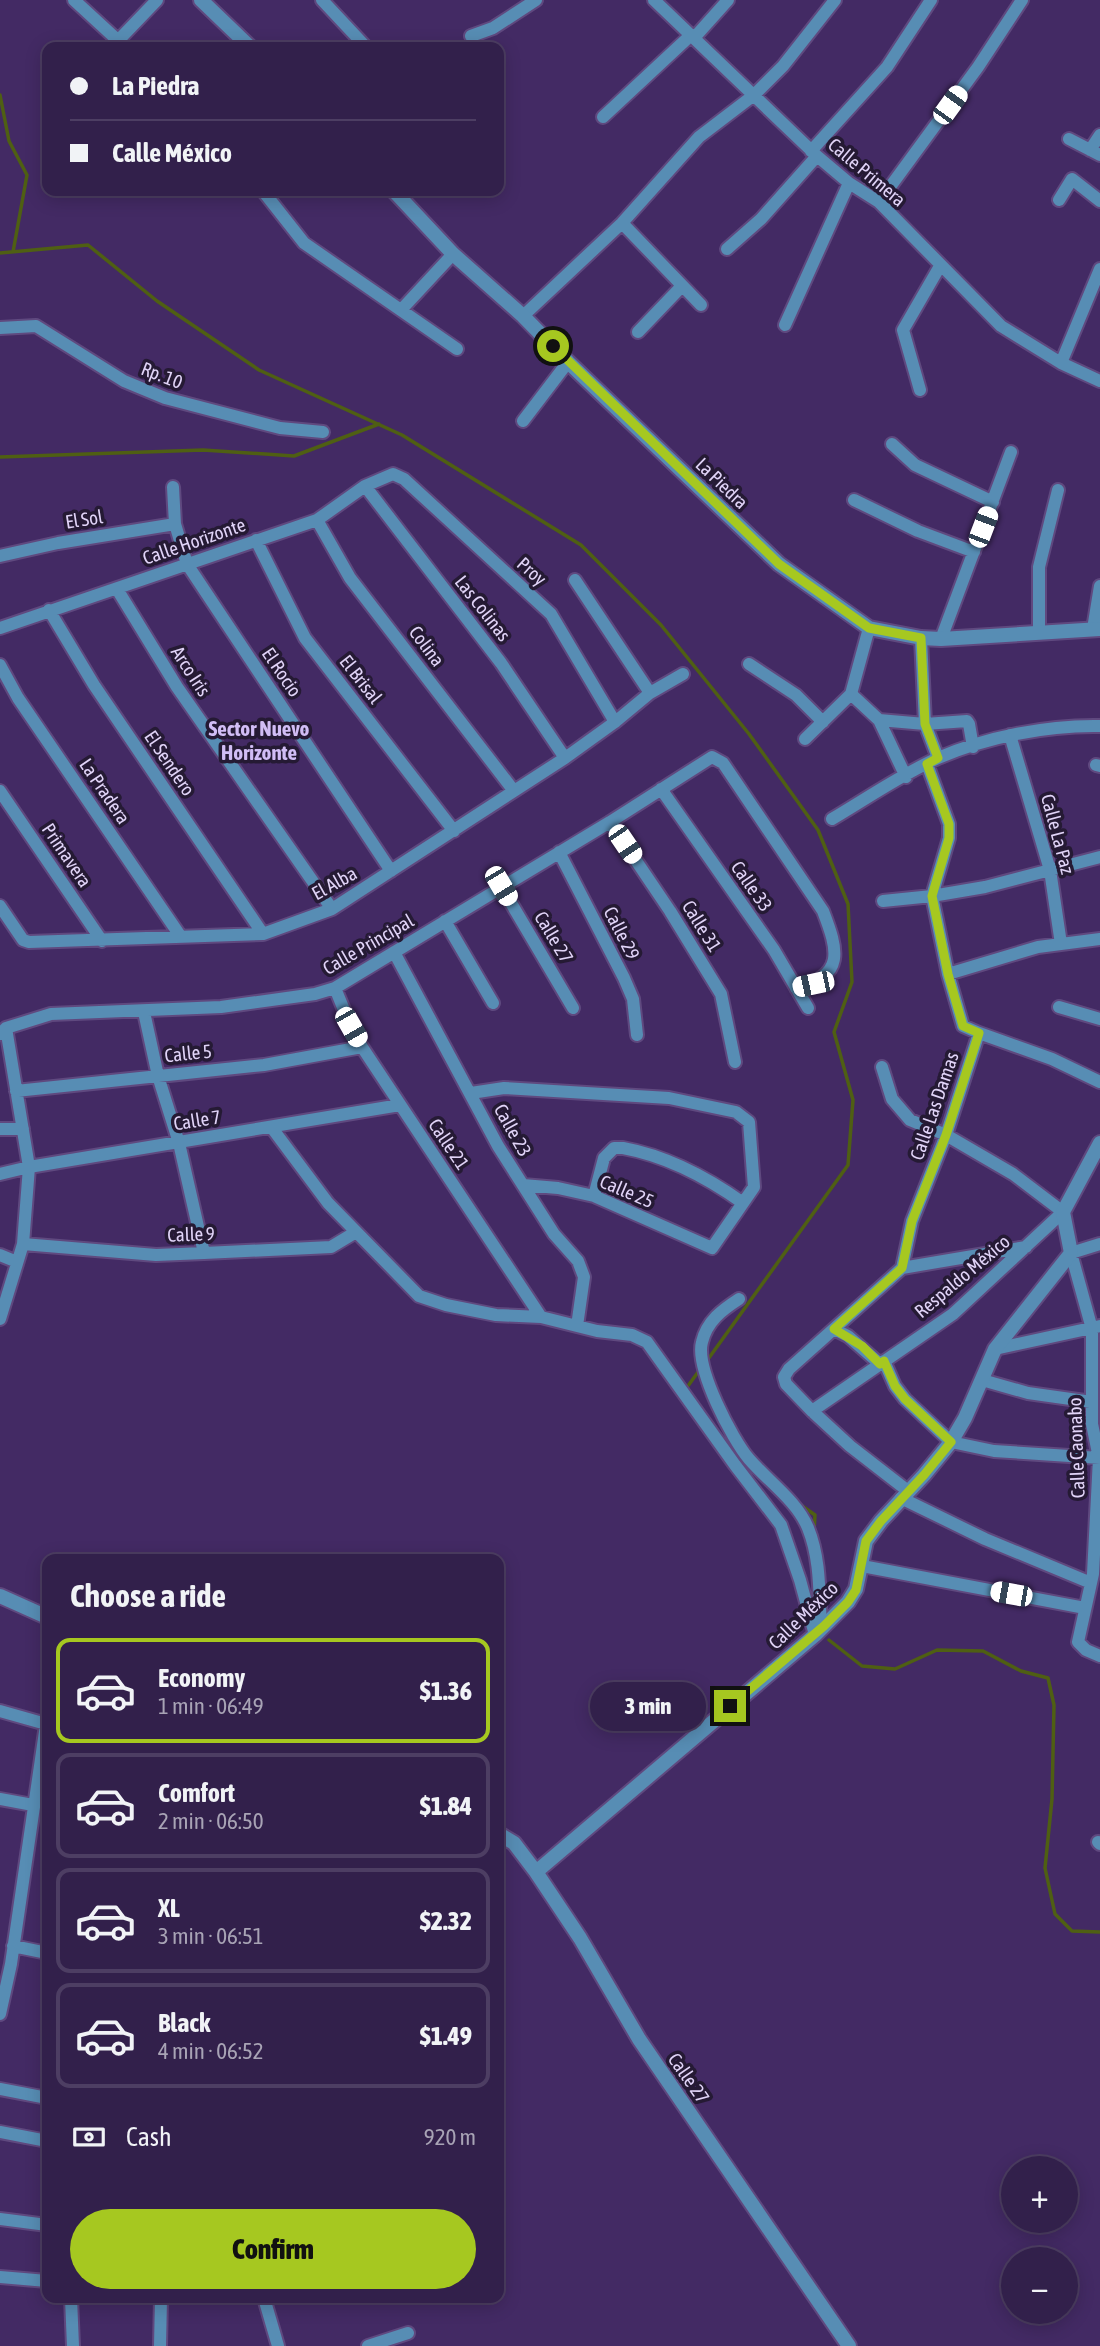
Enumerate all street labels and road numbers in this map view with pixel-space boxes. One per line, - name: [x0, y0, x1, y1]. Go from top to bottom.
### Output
- street label: Calle Primera: [824, 133, 910, 211]
- street label: Rp. 10: [138, 357, 186, 393]
- street label: La Piedra: [691, 453, 753, 513]
- street label: El Sol: [64, 505, 104, 533]
- street label: Calle Horizonte: [140, 513, 248, 569]
- street label: Proy: [513, 552, 551, 590]
- street label: Las Colinas: [451, 571, 516, 645]
- street label: Colina: [405, 621, 449, 671]
- street label: Arco Iris: [167, 642, 215, 700]
- street label: El Rocio: [258, 643, 306, 701]
- street label: El Brisal: [335, 650, 387, 708]
- street label: El Sendero: [140, 726, 200, 800]
- street label: La Pradera: [75, 754, 135, 828]
- street label: Calle La Paz: [1037, 792, 1079, 877]
- street label: Primavera: [38, 819, 96, 891]
- street label: Calle 33: [727, 857, 777, 915]
- street label: El Alba: [308, 862, 360, 904]
- street label: Calle 31: [678, 896, 726, 956]
- street label: Calle 29: [599, 903, 645, 963]
- street label: Calle 27: [530, 907, 578, 967]
- street label: Calle Principal: [319, 909, 417, 979]
- street label: Calle 5: [163, 1040, 213, 1066]
- street label: Calle Las Damas: [905, 1049, 963, 1163]
- street label: Calle 23: [490, 1100, 536, 1160]
- street label: Calle 7: [172, 1105, 222, 1135]
- street label: Calle 21: [424, 1114, 474, 1174]
- street label: Calle 25: [597, 1170, 657, 1212]
- street label: Calle 9: [167, 1222, 215, 1246]
- street label: Respaldo México: [910, 1230, 1014, 1322]
- street label: Calle Caonabo: [1063, 1397, 1089, 1499]
- street label: Calle México: [764, 1577, 842, 1653]
- street label: Calle 27: [664, 2049, 714, 2107]

